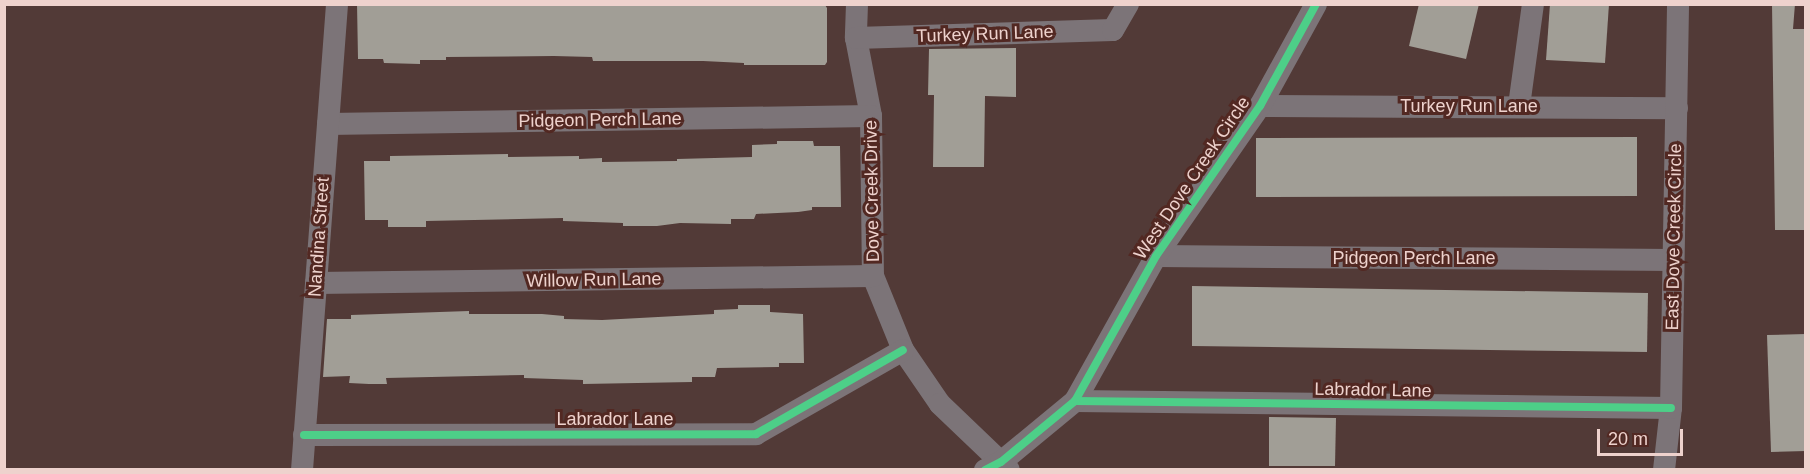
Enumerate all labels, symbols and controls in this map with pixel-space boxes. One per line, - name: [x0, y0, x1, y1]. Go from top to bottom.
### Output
- street label: Turkey Run Lane: [916, 21, 1054, 47]
- street label: West Dove Creek Circle: [1129, 92, 1255, 264]
- street label: Turkey Run Lane: [1400, 95, 1538, 117]
- street label: Pidgeon Perch Lane: [518, 108, 682, 132]
- street label: Dove Creek Drive: [860, 120, 884, 262]
- street label: East Dove Creek Circle: [1662, 143, 1686, 331]
- street label: Nandina Street: [304, 176, 334, 298]
- street label: Pidgeon Perch Lane: [1332, 247, 1496, 269]
- street label: Willow Run Lane: [526, 268, 662, 292]
- street label: Labrador Lane: [1314, 378, 1432, 402]
- street label: Labrador Lane: [556, 408, 674, 430]
- scale bar: [1600, 417, 1686, 455]
- text: 20 m: [1608, 429, 1648, 449]

